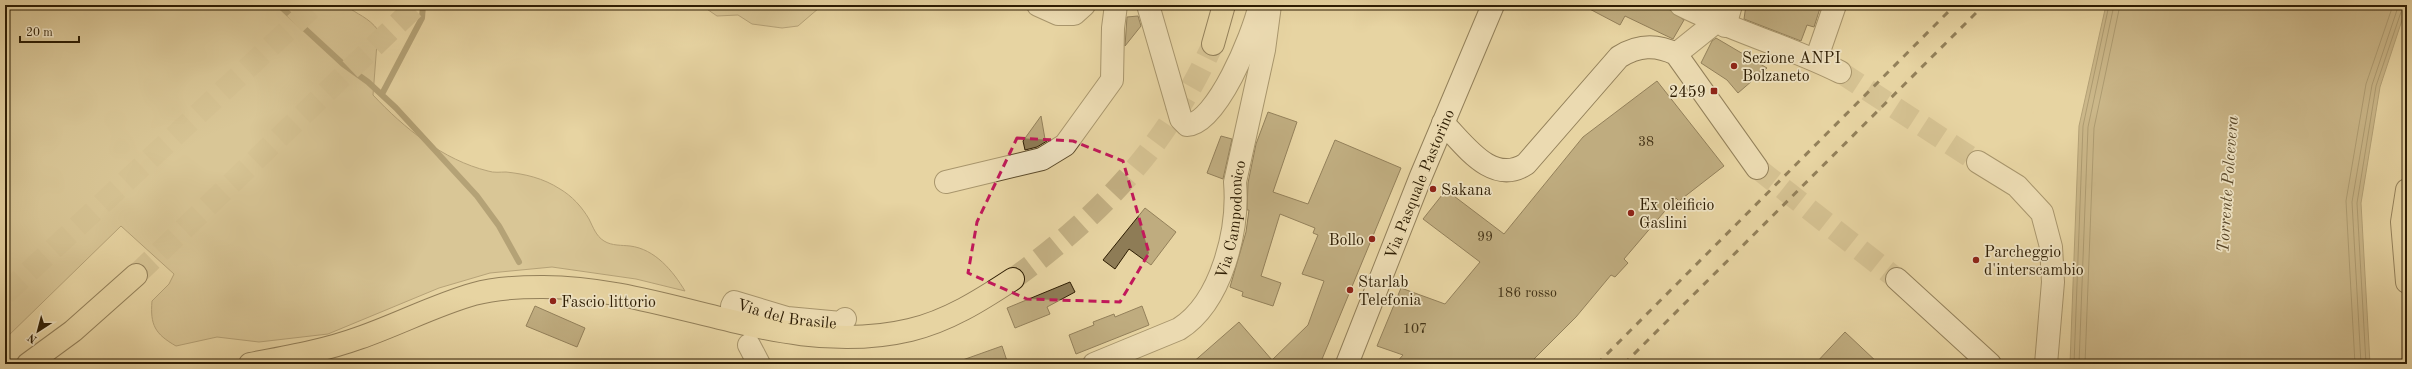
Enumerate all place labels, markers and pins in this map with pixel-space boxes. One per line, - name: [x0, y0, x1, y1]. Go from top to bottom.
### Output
- place label: Sezione ANPI Bolzaneto: [1742, 51, 1841, 85]
- marker: Sezione ANPI Bolzaneto: [1729, 61, 1739, 71]
- place label: 2459: [1669, 85, 1706, 101]
- marker: 2459: [1709, 86, 1719, 96]
- place label: Sakana: [1441, 183, 1492, 199]
- marker: Sakana: [1428, 184, 1438, 194]
- place label: Ex oleificio Gaslini: [1639, 198, 1715, 232]
- marker: Ex oleificio Gaslini: [1626, 208, 1636, 218]
- place label: Bollo: [1328, 233, 1364, 249]
- marker: Bollo: [1367, 234, 1377, 244]
- place label: Parcheggio d'interscambio: [1984, 245, 2084, 279]
- marker: Parcheggio d'interscambio: [1971, 255, 1981, 265]
- place label: Starlab Telefonia: [1358, 275, 1422, 309]
- marker: Starlab Telefonia: [1345, 285, 1355, 295]
- place label: Fascio littorio: [561, 295, 656, 311]
- marker: Fascio littorio: [548, 296, 558, 306]

